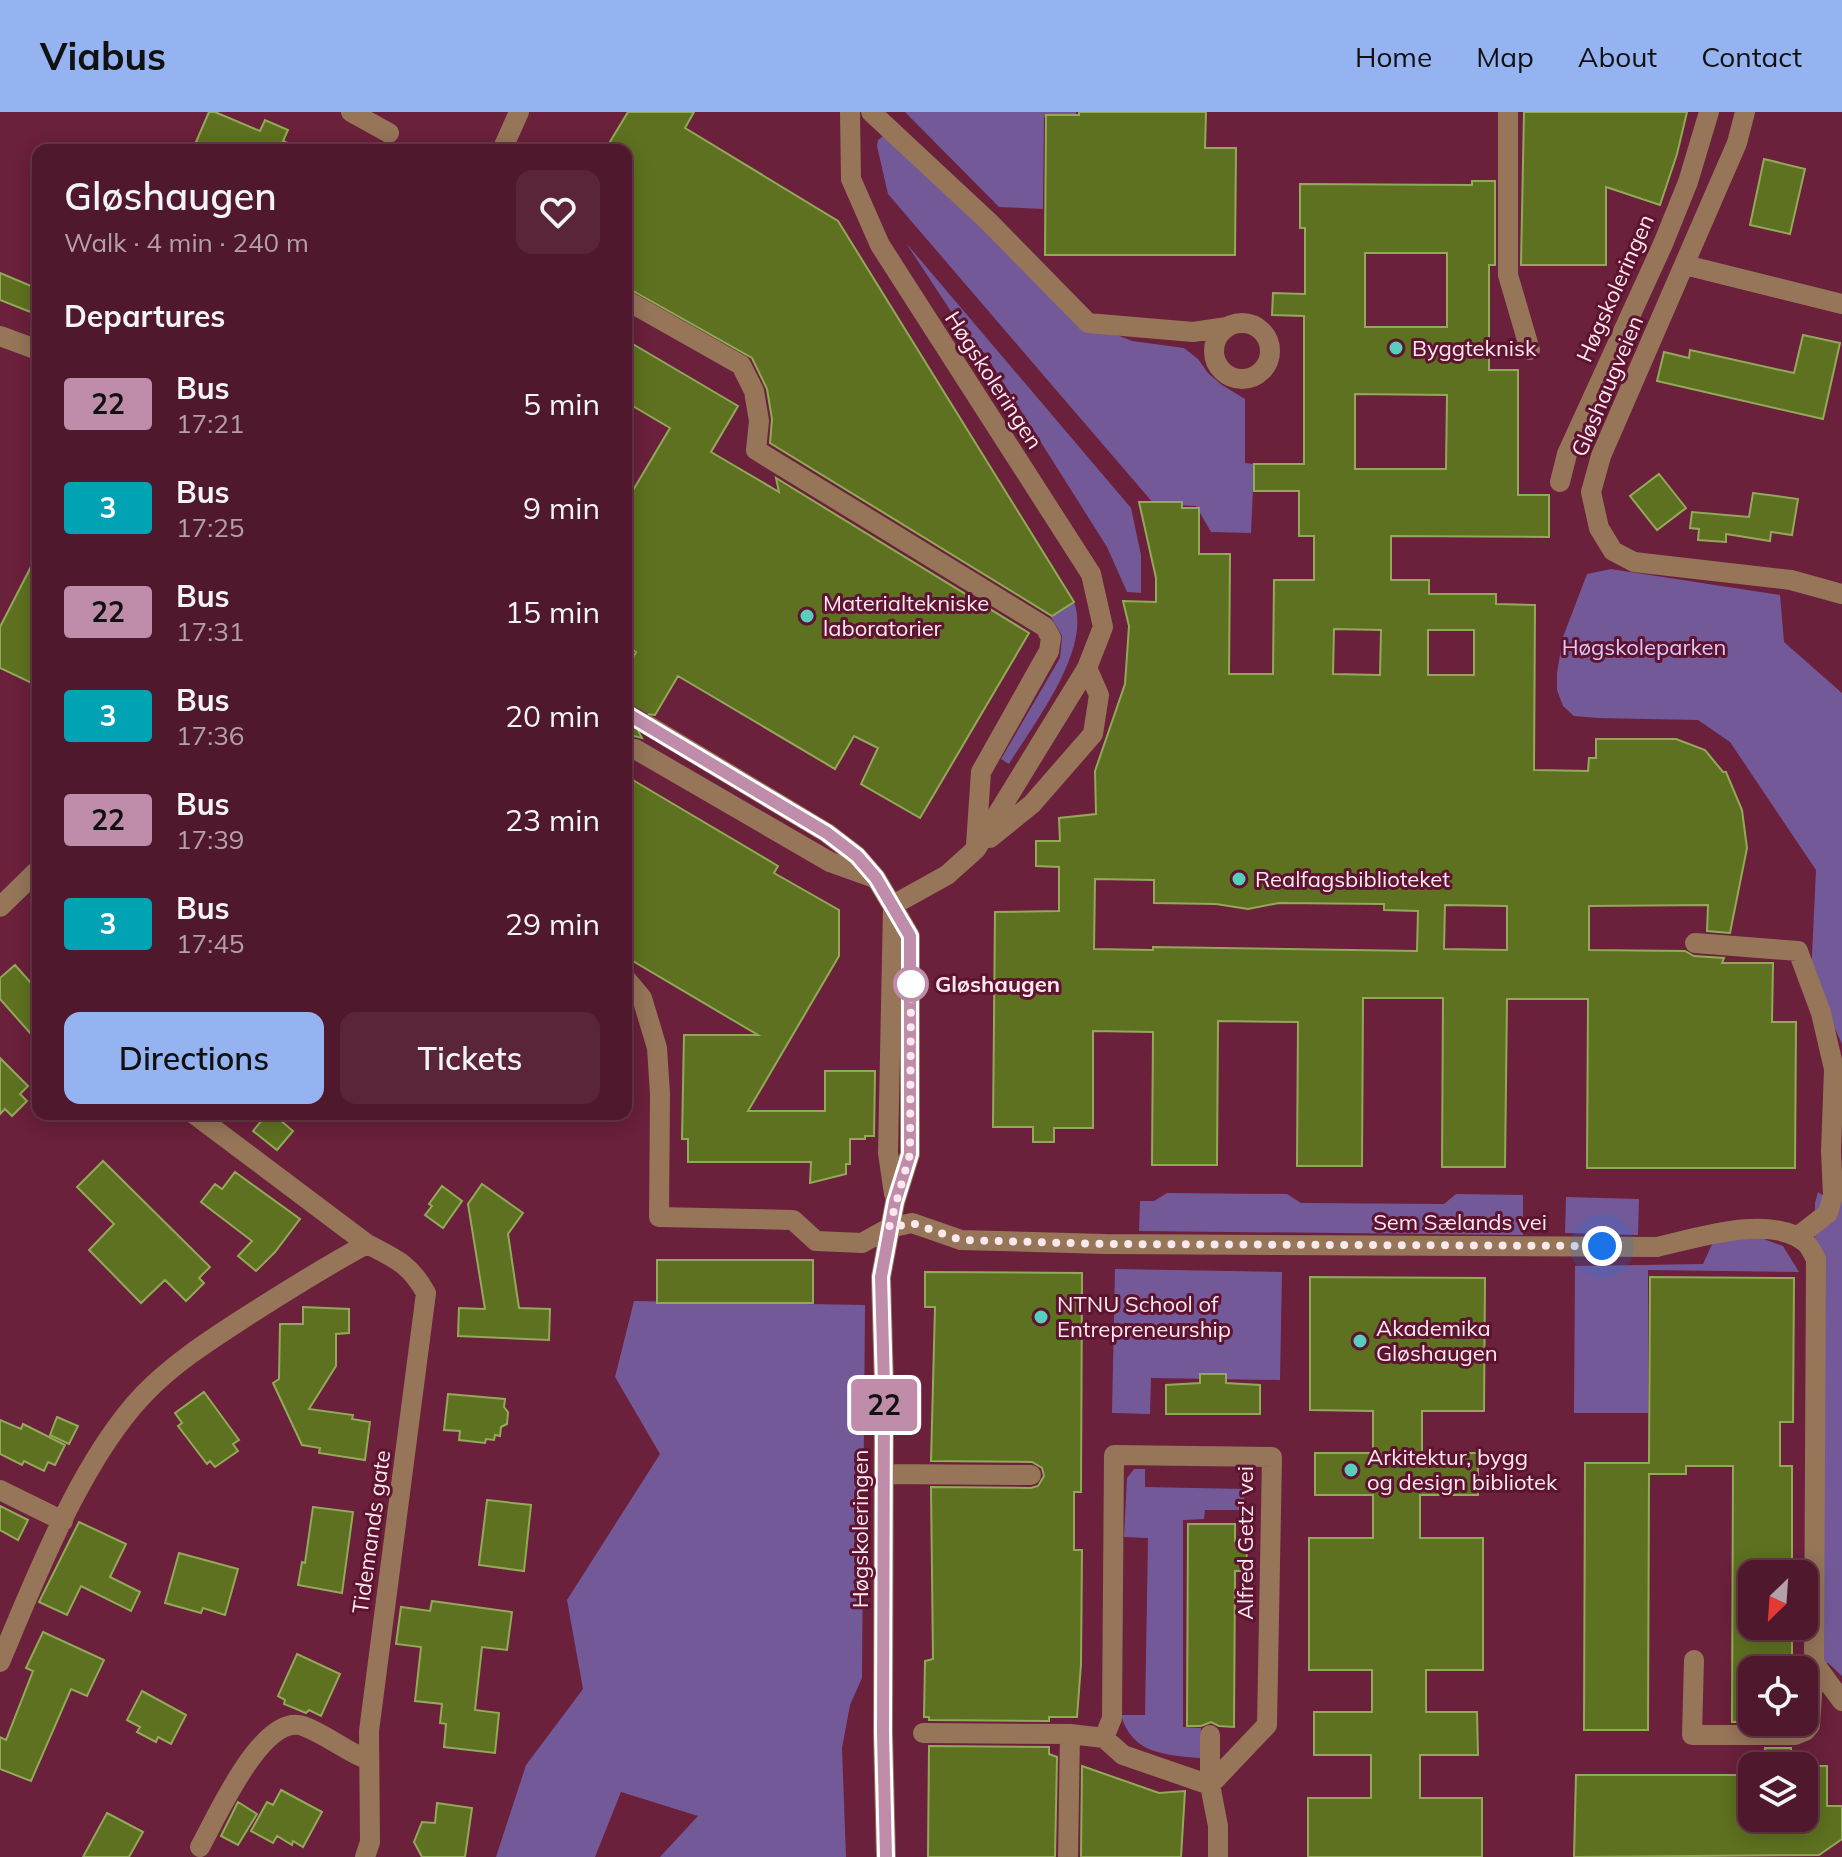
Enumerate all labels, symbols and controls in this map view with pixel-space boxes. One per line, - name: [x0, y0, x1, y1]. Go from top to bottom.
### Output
- text: Viabus: [40, 32, 166, 80]
- text: Home: [1355, 39, 1432, 74]
- text: Map: [1476, 39, 1534, 74]
- text: About: [1578, 39, 1657, 74]
- text: Contact: [1701, 39, 1802, 74]
- button: heart: [516, 170, 600, 254]
- text: Gløshaugen: [64, 172, 277, 220]
- street label: Høgskoleringen: [1570, 210, 1660, 366]
- text: Walk · 4 min · 240 m: [64, 226, 309, 259]
- text: Departures: [64, 297, 225, 335]
- street label: Høgskoleringen: [939, 306, 1049, 454]
- street label: Gløshaugveien: [1565, 311, 1649, 461]
- place label: Byggteknisk: [1412, 334, 1537, 362]
- marker: Byggteknisk: [1387, 339, 1405, 357]
- text: Bus: [176, 369, 230, 407]
- text: 5 min: [523, 385, 600, 423]
- text: 22: [91, 386, 125, 421]
- text: 17:21: [176, 407, 244, 440]
- text: Bus: [176, 473, 230, 511]
- text: 9 min: [523, 489, 600, 527]
- text: 3: [100, 490, 116, 525]
- text: 17:25: [176, 511, 244, 544]
- text: Bus: [176, 577, 230, 615]
- place label: Materialtekniske laboratorier: [823, 589, 989, 642]
- text: 15 min: [505, 593, 600, 631]
- text: 22: [91, 594, 125, 629]
- marker: Materialtekniske laboratorier: [798, 607, 816, 625]
- text: 17:31: [176, 615, 244, 648]
- park label: Høgskoleparken: [1562, 633, 1726, 661]
- text: Bus: [176, 681, 230, 719]
- text: 20 min: [505, 697, 600, 735]
- text: 3: [100, 698, 116, 733]
- text: 17:36: [176, 719, 244, 752]
- text: Bus: [176, 785, 230, 823]
- text: 23 min: [505, 801, 600, 839]
- text: 22: [91, 802, 125, 837]
- text: 17:39: [176, 823, 244, 856]
- place label: Realfagsbiblioteket: [1255, 865, 1450, 893]
- marker: Realfagsbiblioteket: [1230, 870, 1248, 888]
- text: Bus: [176, 889, 230, 927]
- text: 29 min: [505, 905, 600, 943]
- text: 3: [100, 906, 116, 941]
- text: 17:45: [176, 927, 244, 960]
- marker: Gløshaugen: [894, 967, 928, 1001]
- place label: Gløshaugen: [935, 970, 1060, 998]
- button: Directions: [64, 1012, 324, 1104]
- button: Tickets: [340, 1012, 600, 1104]
- street label: Sem Sælands vei: [1373, 1208, 1547, 1236]
- your location: [1582, 1226, 1622, 1266]
- place label: NTNU School of Entrepreneurship: [1057, 1290, 1231, 1343]
- marker: NTNU School of Entrepreneurship: [1032, 1308, 1050, 1326]
- place label: Akademika Gløshaugen: [1376, 1314, 1498, 1367]
- marker: Akademika Gløshaugen: [1351, 1332, 1369, 1350]
- line badge: 22: [848, 1379, 920, 1431]
- text: 22: [867, 1387, 901, 1422]
- place label: Arkitektur, bygg og design bibliotek: [1367, 1443, 1558, 1496]
- street label: Tidemands gate: [346, 1448, 396, 1616]
- street label: Høgskoleringen: [846, 1450, 874, 1608]
- marker: Arkitektur, bygg og design bibliotek: [1342, 1461, 1360, 1479]
- street label: Alfred Getz' vei: [1231, 1466, 1259, 1620]
- north arrow: [1738, 1560, 1818, 1640]
- map controls: [1738, 1560, 1818, 1832]
- button: locate: [1738, 1656, 1818, 1736]
- button: layers: [1738, 1752, 1818, 1832]

